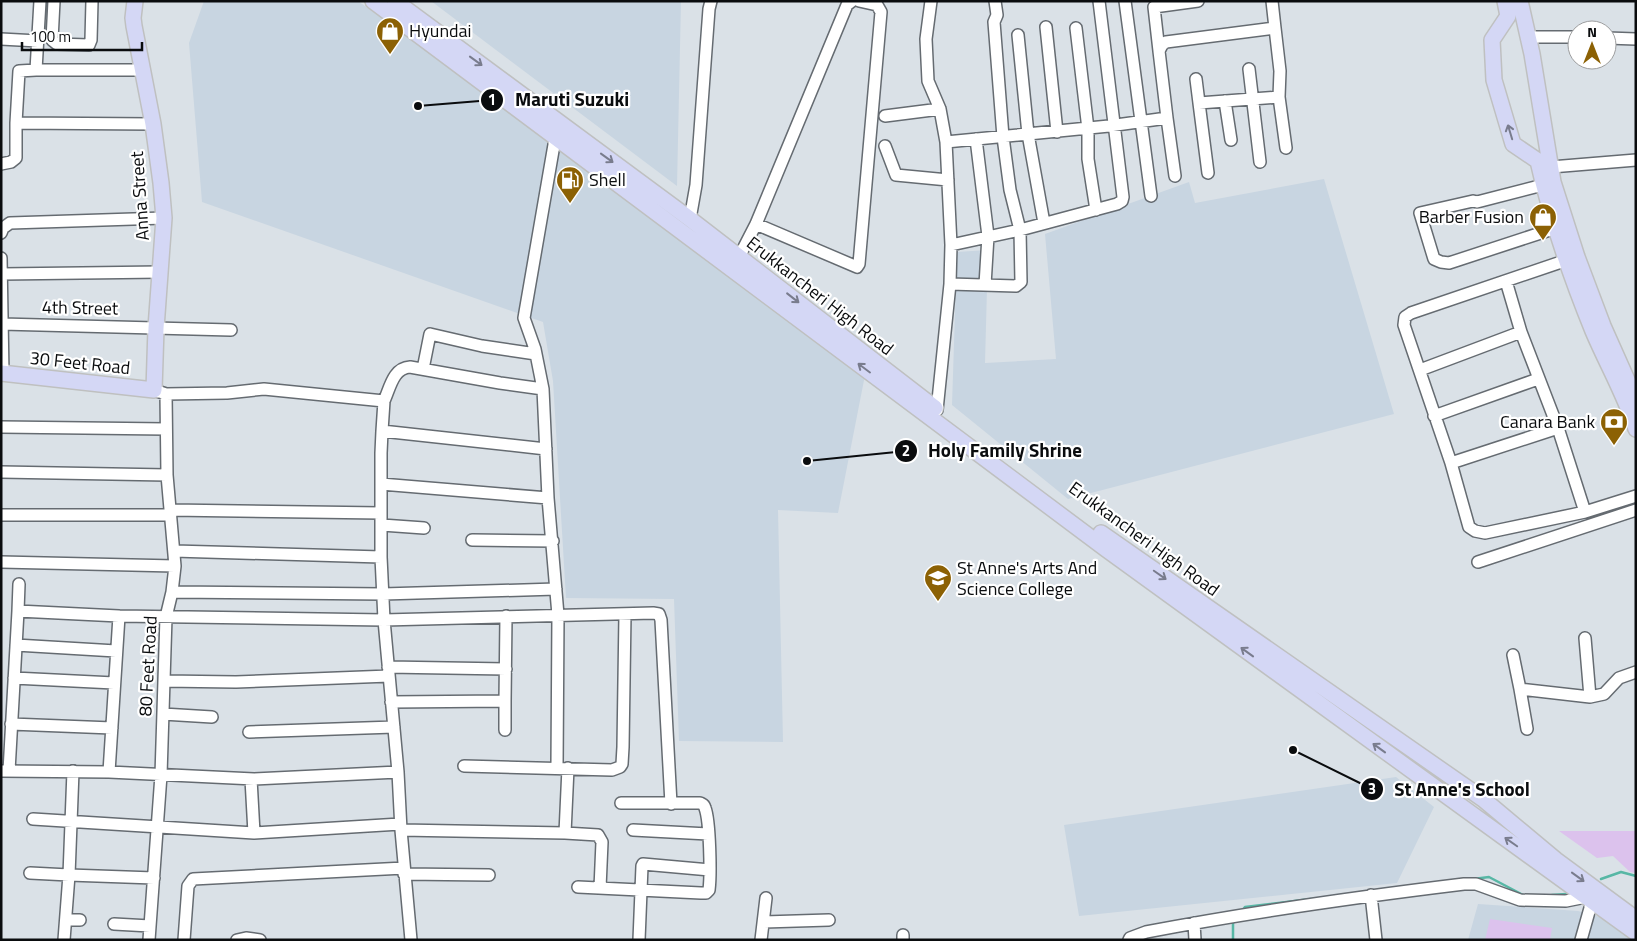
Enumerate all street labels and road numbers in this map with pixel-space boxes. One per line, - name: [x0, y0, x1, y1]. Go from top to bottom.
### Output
- street label: Anna Street: [123, 150, 156, 242]
- street label: Erukkancheri High Road: [741, 229, 900, 362]
- street label: 4th Street: [42, 293, 119, 322]
- street label: 30 Feet Road: [29, 344, 132, 381]
- street label: Erukkancheri High Road: [1063, 475, 1225, 603]
- street label: 80 Feet Road: [131, 615, 164, 717]

